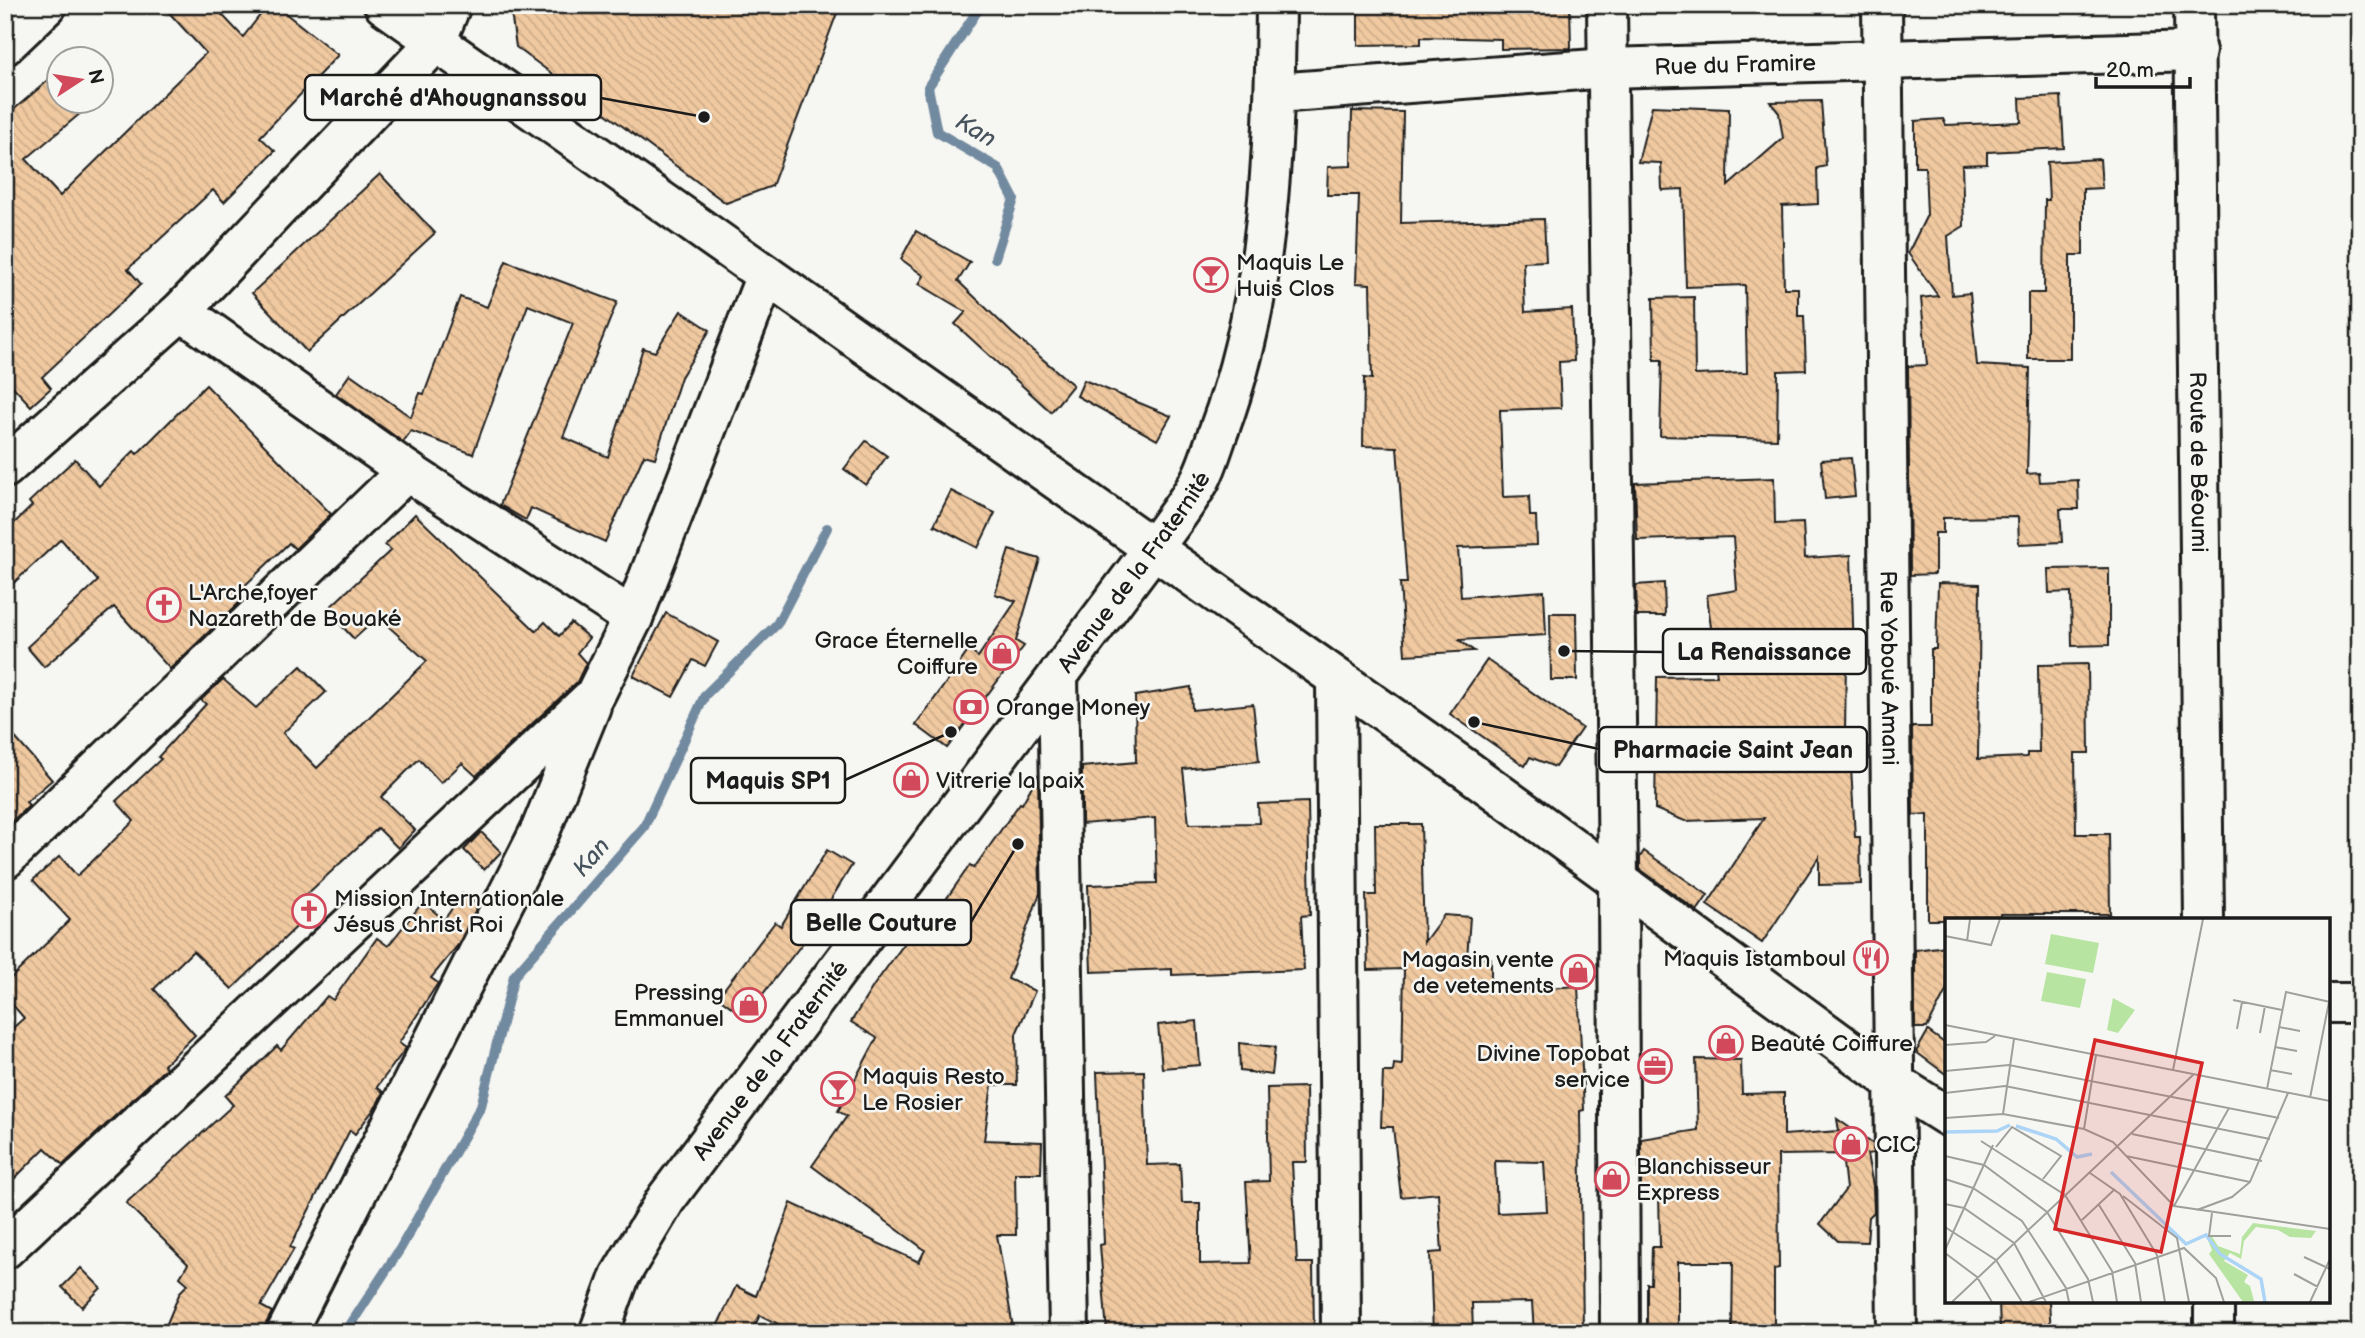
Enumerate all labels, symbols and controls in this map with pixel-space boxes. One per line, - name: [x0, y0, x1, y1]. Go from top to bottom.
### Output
- north arrow: [46, 46, 116, 116]
- scale bar: [2096, 46, 2190, 90]
- street label: Rue du Framire: [1654, 49, 1816, 82]
- text: 20 m: [2106, 58, 2154, 83]
- text: N: [82, 67, 108, 86]
- callout: Marché d'Ahougnanssou: [305, 75, 601, 120]
- text: Marché d'Ahougnanssou: [319, 84, 587, 113]
- water label: Kan: [950, 107, 1001, 154]
- place label: Maquis Le Huis Clos: [1236, 249, 1344, 303]
- bar icon: Maquis Le Huis Clos: [1192, 256, 1230, 294]
- street label: Route de Béoumi: [2183, 371, 2213, 553]
- street label: Avenue de la Fraternité: [1052, 467, 1217, 679]
- street label: Rue Yoboué Amani: [1873, 570, 1904, 766]
- place label: L'Arche,foyer Nazareth de Bouaké: [188, 579, 402, 633]
- church icon: L'Arche,foyer Nazareth de Bouaké: [145, 586, 183, 624]
- place label: Grace Éternelle Coiffure: [814, 627, 978, 681]
- callout: La Renaissance: [1663, 629, 1866, 674]
- shop icon: Grace Éternelle Coiffure: [983, 634, 1021, 672]
- text: La Renaissance: [1677, 638, 1852, 667]
- bank icon: Orange Money: [952, 688, 990, 726]
- place label: Orange Money: [996, 694, 1151, 722]
- callout: Pharmacie Saint Jean: [1599, 727, 1867, 772]
- text: Pharmacie Saint Jean: [1613, 736, 1853, 765]
- callout: Maquis SP1: [691, 758, 845, 803]
- shop icon: Vitrerie la paix: [892, 761, 930, 799]
- text: Maquis SP1: [705, 767, 831, 796]
- place label: Vitrerie la paix: [936, 767, 1085, 795]
- water label: Kan: [567, 832, 616, 883]
- place label: Mission Internationale Jésus Christ Roi: [334, 885, 564, 939]
- church icon: Mission Internationale Jésus Christ Roi: [290, 892, 328, 930]
- callout: Belle Couture: [791, 900, 971, 945]
- text: Belle Couture: [805, 909, 957, 938]
- inset map: [1945, 918, 2330, 1303]
- restaurant icon: Maquis Istamboul: [1852, 939, 1890, 977]
- place label: Maquis Istamboul: [1663, 945, 1846, 973]
- place label: Magasin vente de vetements: [1401, 946, 1554, 1000]
- shop icon: Magasin vente de vetements: [1559, 953, 1597, 991]
- street label: Avenue de la Fraternité: [687, 955, 855, 1166]
- place label: Pressing Emmanuel: [613, 979, 724, 1033]
- shop icon: Pressing Emmanuel: [730, 986, 768, 1024]
- shop icon: Beauté Coiffure: [1707, 1024, 1745, 1062]
- place label: Beauté Coiffure: [1750, 1030, 1913, 1058]
- place label: Divine Topobat service: [1476, 1040, 1630, 1094]
- office icon: Divine Topobat service: [1636, 1047, 1674, 1085]
- place label: Maquis Resto Le Rosier: [862, 1063, 1005, 1117]
- bar icon: Maquis Resto Le Rosier: [819, 1070, 857, 1108]
- shop icon: CIC: [1832, 1125, 1870, 1163]
- place label: CIC: [1876, 1131, 1916, 1159]
- place label: Blanchisseur Express: [1636, 1153, 1771, 1207]
- shop icon: Blanchisseur Express: [1593, 1160, 1631, 1198]

